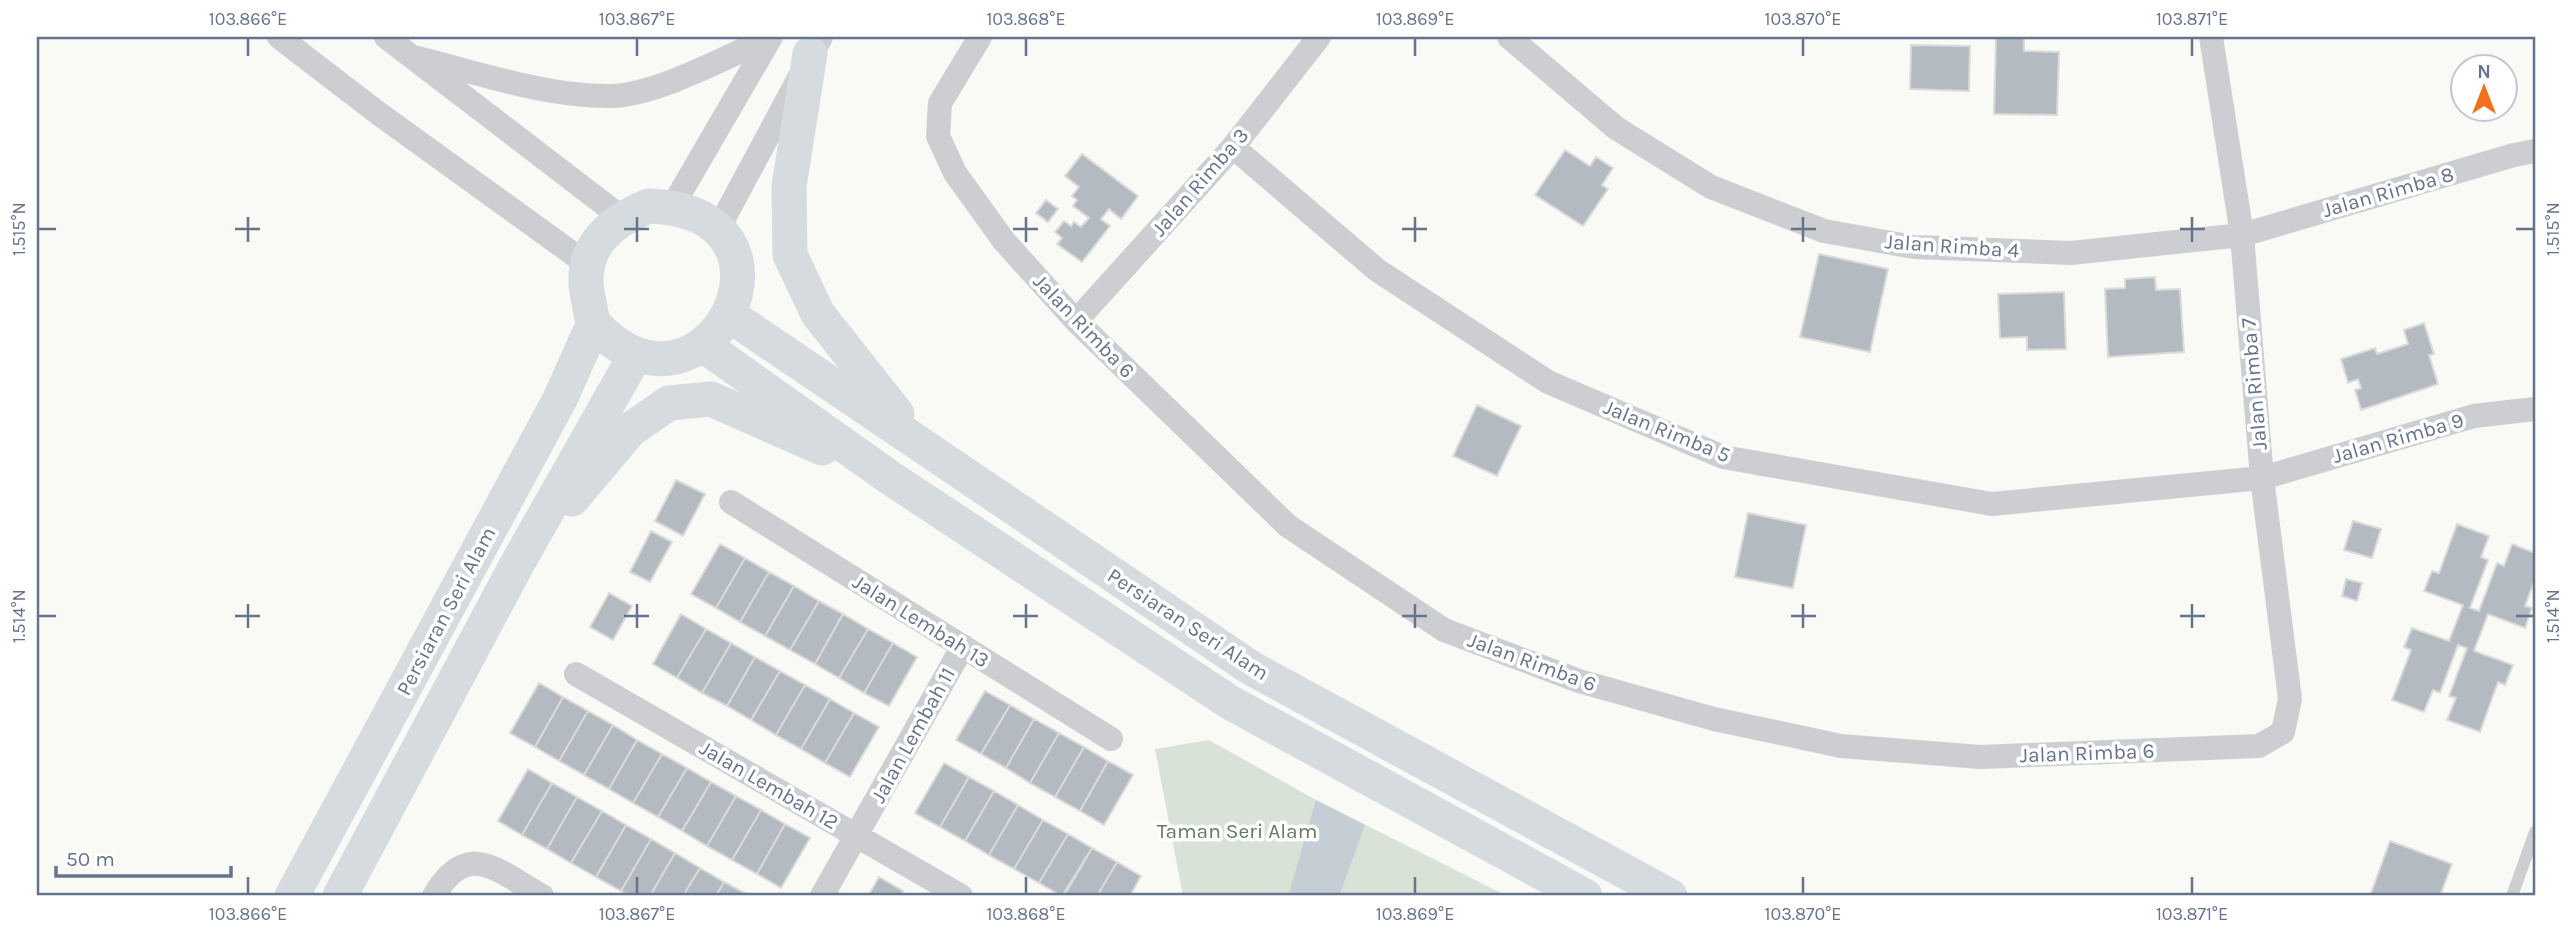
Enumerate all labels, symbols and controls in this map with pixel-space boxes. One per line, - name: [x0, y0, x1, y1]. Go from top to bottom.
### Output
- text: 103.866°E: [209, 8, 287, 30]
- text: 103.867°E: [599, 8, 675, 30]
- text: 103.868°E: [986, 8, 1066, 30]
- text: 103.869°E: [1376, 8, 1454, 30]
- text: 103.870°E: [1765, 8, 1841, 30]
- text: 103.871°E: [2156, 8, 2228, 30]
- north arrow: [2450, 52, 2520, 122]
- text: N: [2477, 61, 2491, 83]
- street label: Jalan Rimba 3: [1147, 123, 1253, 241]
- street label: Jalan Rimba 8: [2319, 162, 2457, 222]
- text: 1.515°N: [8, 202, 30, 256]
- text: 1.515°N: [2542, 202, 2564, 256]
- street label: Jalan Rimba 4: [1884, 229, 2020, 263]
- street label: Jalan Rimba 6: [1029, 269, 1139, 383]
- street label: Jalan Rimba 7: [2236, 317, 2272, 451]
- street label: Jalan Rimba 5: [1600, 395, 1734, 467]
- street label: Jalan Rimba 9: [2330, 408, 2466, 468]
- street label: Persiaran Seri Alam: [391, 523, 501, 699]
- street label: Persiaran Seri Alam: [1103, 563, 1273, 685]
- street label: Jalan Lembah 13: [848, 569, 994, 673]
- text: 1.514°N: [8, 589, 30, 643]
- text: 1.514°N: [2542, 589, 2564, 643]
- street label: Jalan Rimba 6: [1465, 628, 1599, 696]
- street label: Jalan Lembah 11: [866, 663, 960, 807]
- street label: Jalan Lembah 12: [695, 736, 843, 834]
- street label: Jalan Rimba 6: [2019, 739, 2155, 767]
- park label: Taman Seri Alam: [1157, 819, 1317, 843]
- scale bar: [56, 835, 231, 879]
- text: 50 m: [66, 847, 115, 871]
- text: 103.866°E: [209, 903, 287, 925]
- text: 103.867°E: [599, 903, 675, 925]
- text: 103.868°E: [986, 903, 1066, 925]
- text: 103.869°E: [1376, 903, 1454, 925]
- text: 103.870°E: [1765, 903, 1841, 925]
- text: 103.871°E: [2156, 903, 2228, 925]

